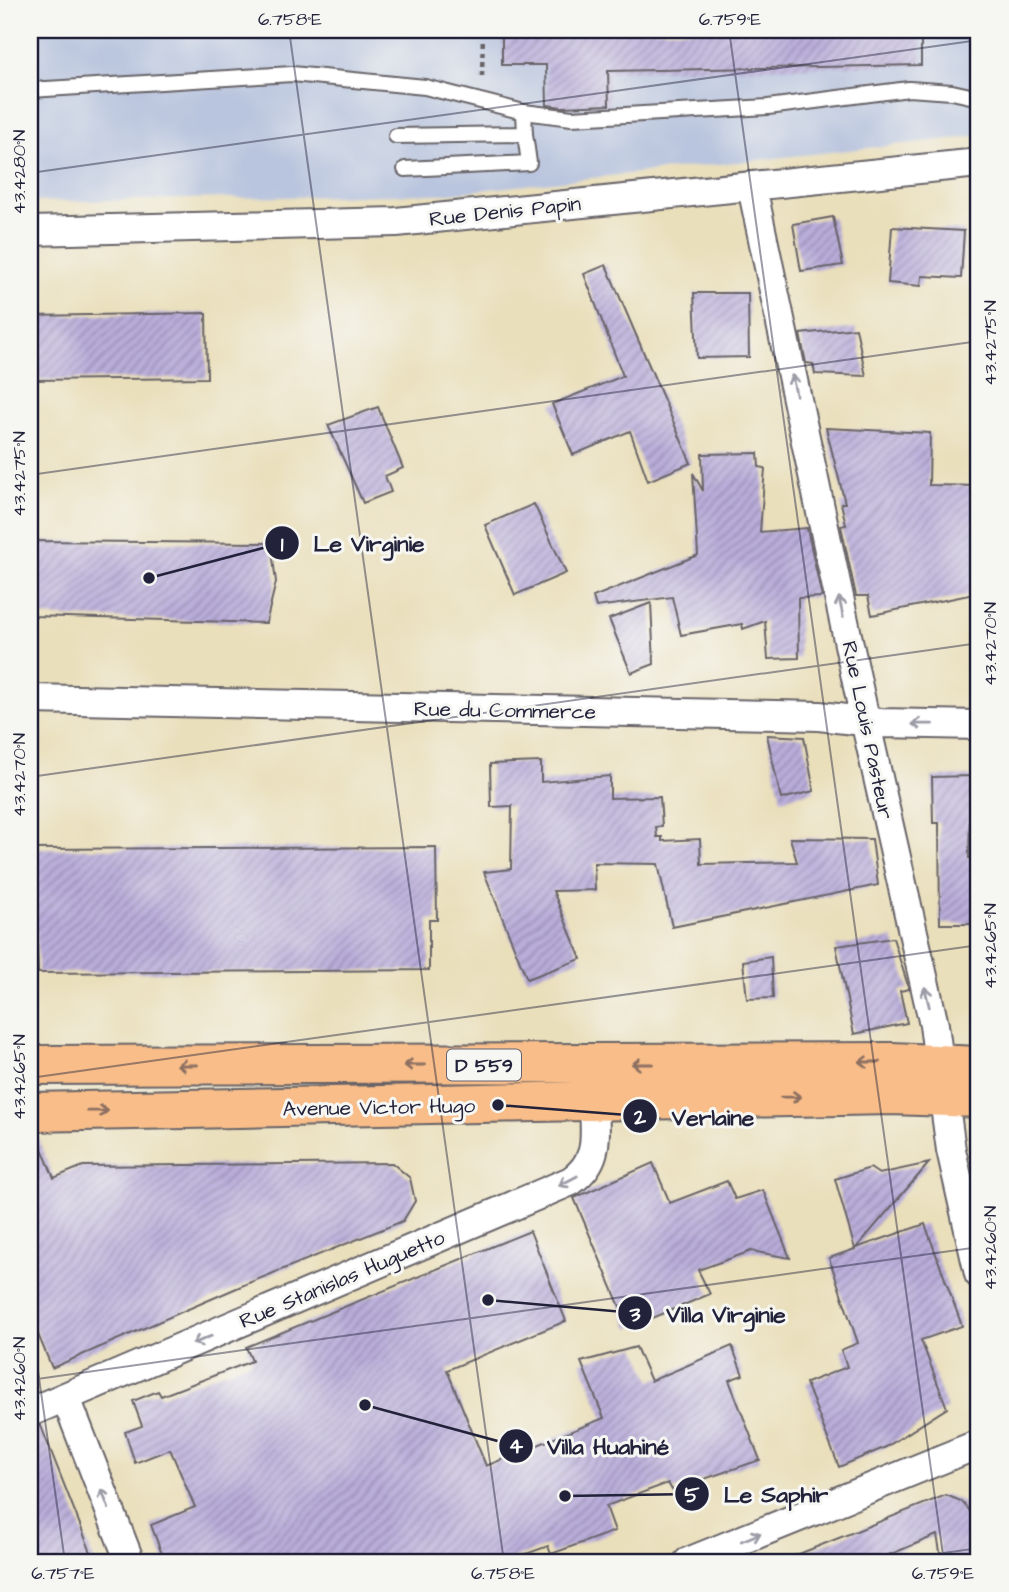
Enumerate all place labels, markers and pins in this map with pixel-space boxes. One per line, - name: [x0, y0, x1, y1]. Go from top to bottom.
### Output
- callout: Le Virginie: [265, 521, 439, 565]
- callout: Verlaine: [623, 1094, 768, 1138]
- callout: Villa Virginie: [618, 1291, 800, 1335]
- callout: Villa Huahiné: [498, 1424, 684, 1468]
- callout: Le Saphir: [675, 1472, 842, 1516]

